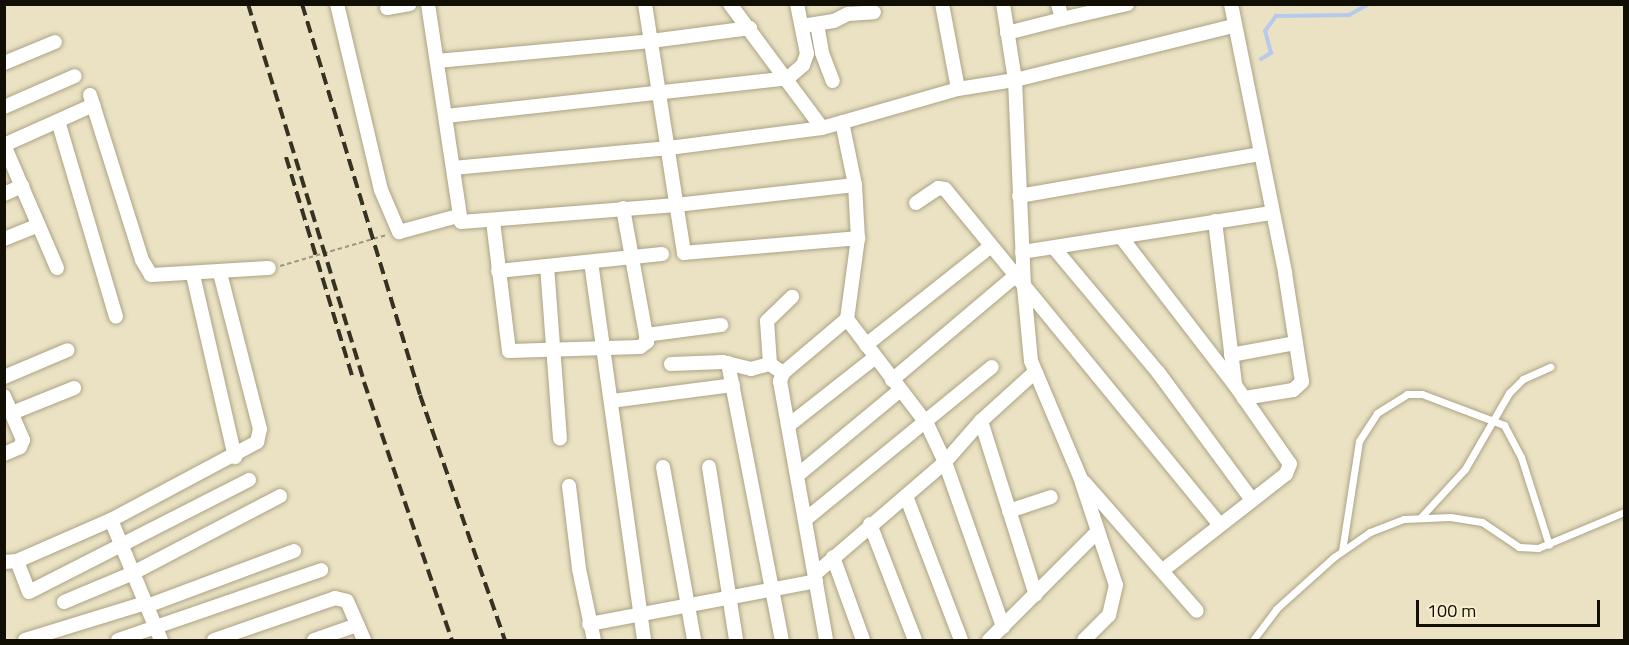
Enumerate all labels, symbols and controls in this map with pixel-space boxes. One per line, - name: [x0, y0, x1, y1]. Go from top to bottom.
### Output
- scale bar: [1419, 588, 1604, 626]
- text: 100 m: [1427, 597, 1476, 624]

